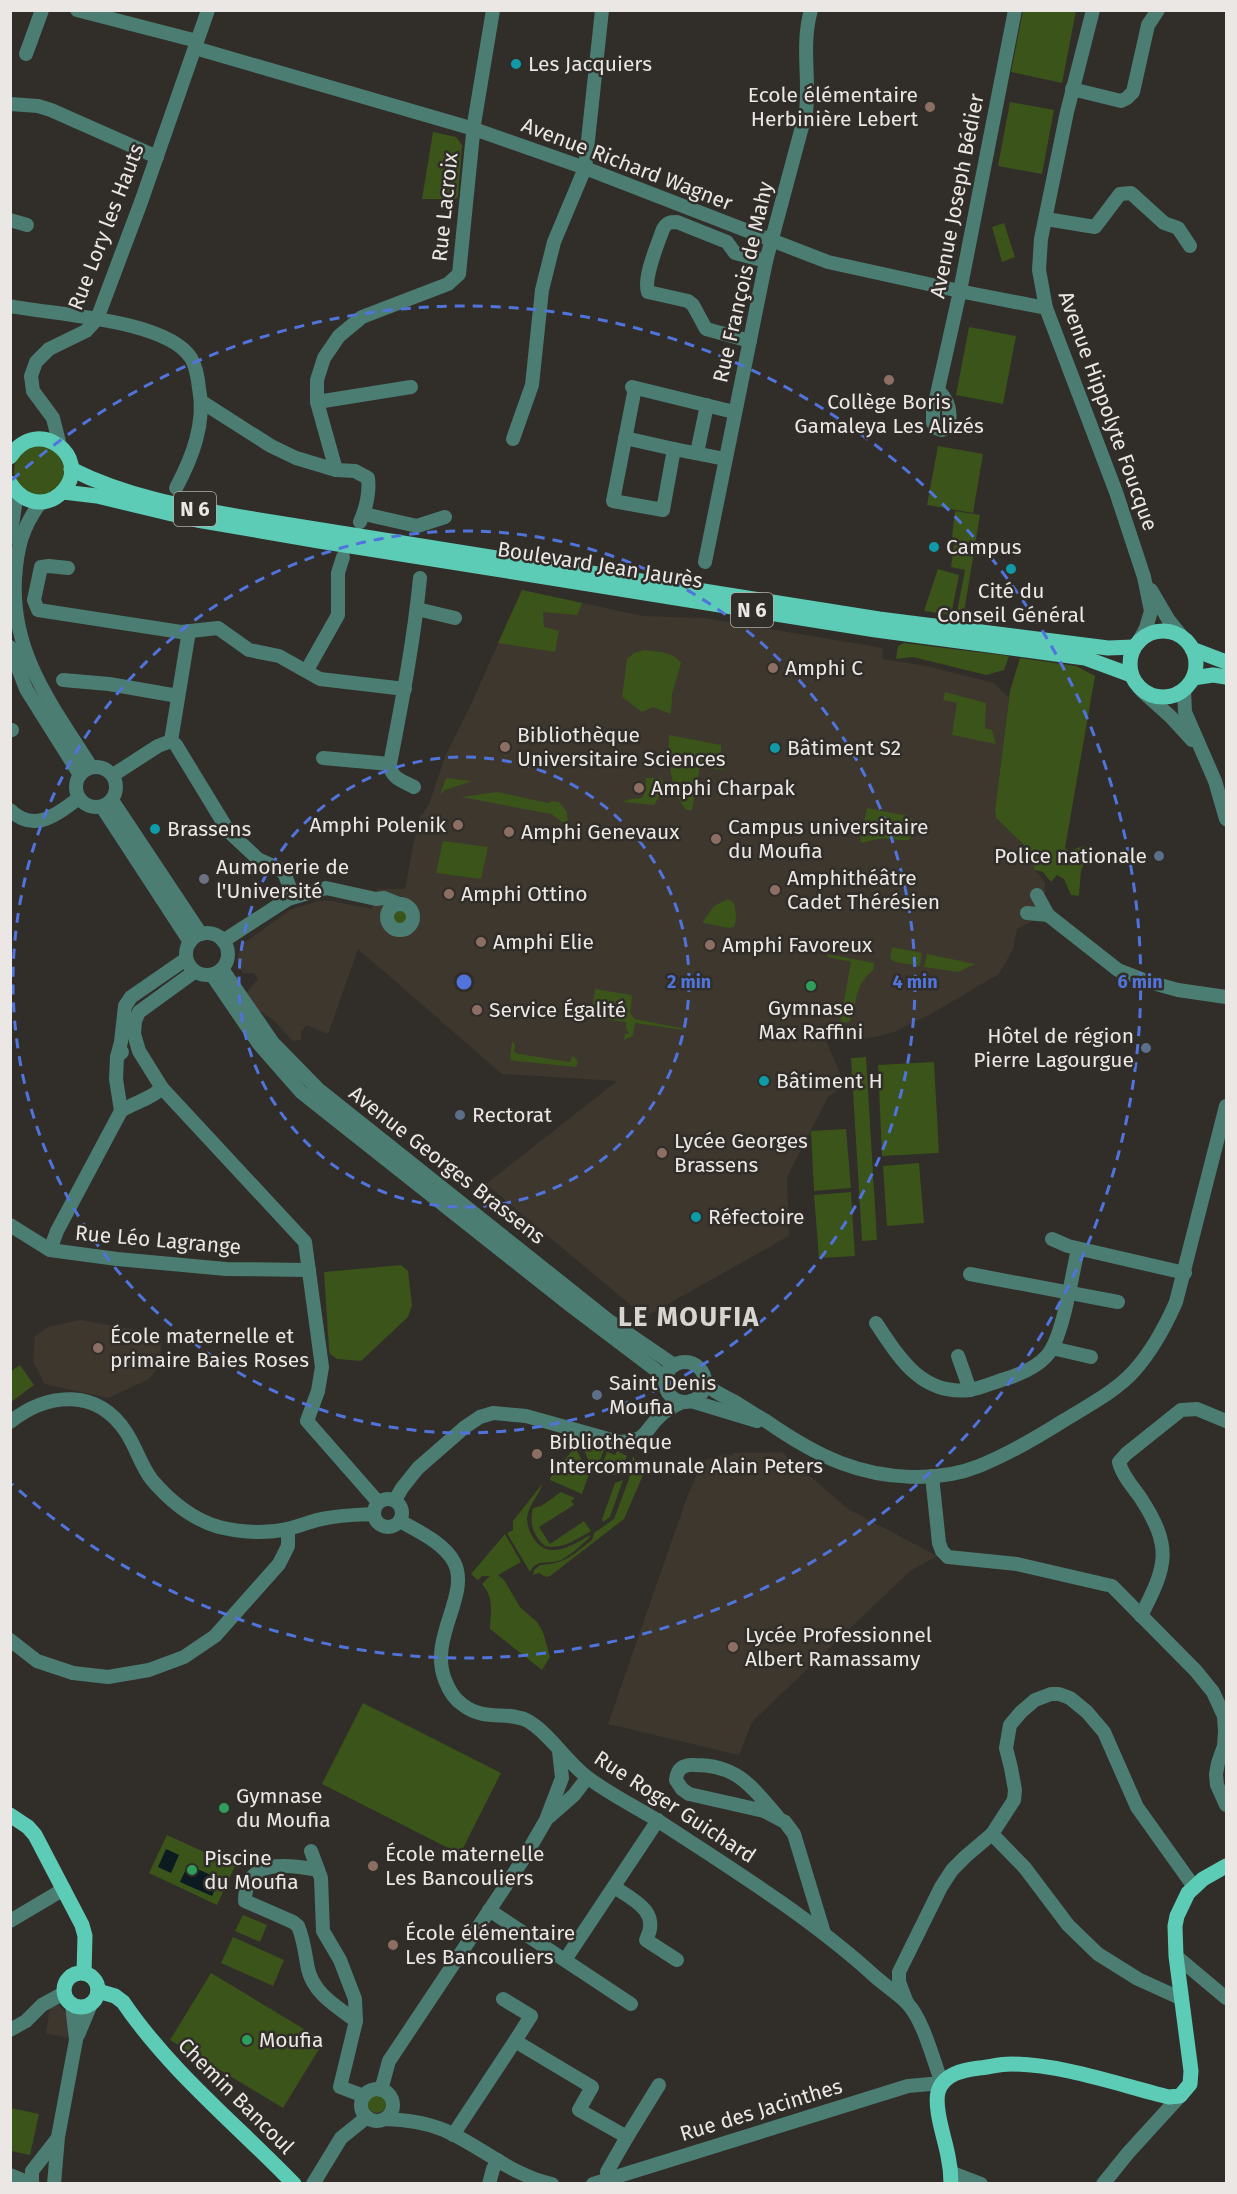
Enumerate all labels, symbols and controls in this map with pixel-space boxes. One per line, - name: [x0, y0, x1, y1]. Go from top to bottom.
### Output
- place label: Les Jacquiers: [528, 51, 652, 77]
- marker: Les Jacquiers: [509, 57, 523, 71]
- place label: Ecole élémentaire Herbinière Lebert: [748, 82, 918, 132]
- street label: Avenue Joseph Bédier: [924, 92, 990, 300]
- marker: Ecole élémentaire Herbinière Lebert: [923, 100, 937, 114]
- street label: Avenue Richard Wagner: [518, 112, 736, 216]
- street label: Rue Lory les Hauts: [62, 140, 150, 314]
- street label: Rue Lacroix: [426, 150, 464, 263]
- street label: Rue François de Mahy: [707, 178, 779, 385]
- street label: Avenue Hippolyte Foucque: [1052, 288, 1164, 534]
- marker: Collège Boris Gamaleya Les Alizés: [882, 373, 896, 387]
- place label: Collège Boris Gamaleya Les Alizés: [794, 389, 984, 439]
- road number: N 6: [174, 492, 216, 526]
- place label: Campus: [946, 534, 1022, 560]
- street label: Boulevard Jean Jaurès: [496, 536, 705, 594]
- marker: Campus: [927, 540, 941, 554]
- marker: Cité du Conseil Général: [1004, 562, 1018, 576]
- place label: Cité du Conseil Général: [937, 578, 1085, 628]
- road number: N 6: [731, 593, 773, 627]
- place label: Amphi C: [785, 655, 863, 681]
- marker: Amphi C: [766, 661, 780, 675]
- place label: Bibliothèque Universitaire Sciences: [517, 722, 726, 772]
- place label: Bâtiment S2: [787, 735, 901, 761]
- marker: Bibliothèque Universitaire Sciences: [498, 740, 512, 754]
- marker: Bâtiment S2: [768, 741, 782, 755]
- place label: Amphi Charpak: [651, 775, 795, 801]
- marker: Amphi Charpak: [632, 781, 646, 795]
- place label: Amphi Polenik: [309, 812, 446, 838]
- place label: Campus universitaire du Moufia: [728, 814, 928, 864]
- place label: Brassens: [167, 816, 252, 842]
- marker: Amphi Polenik: [451, 818, 465, 832]
- place label: Amphi Genevaux: [521, 819, 680, 845]
- marker: Brassens: [148, 822, 162, 836]
- marker: Amphi Genevaux: [502, 825, 516, 839]
- marker: Campus universitaire du Moufia: [709, 832, 723, 846]
- place label: Police nationale: [994, 843, 1147, 869]
- marker: Police nationale: [1152, 849, 1166, 863]
- place label: Aumonerie de l'Université: [216, 854, 349, 904]
- place label: Amphithéâtre Cadet Thérésien: [787, 865, 940, 915]
- marker: Aumonerie de l'Université: [197, 872, 211, 886]
- place label: Amphi Ottino: [461, 881, 587, 907]
- marker: Amphithéâtre Cadet Thérésien: [768, 883, 782, 897]
- marker: Amphi Ottino: [442, 887, 456, 901]
- place label: Amphi Elie: [493, 929, 594, 955]
- place label: Amphi Favoreux: [722, 932, 873, 958]
- marker: Amphi Elie: [474, 935, 488, 949]
- marker: Amphi Favoreux: [703, 938, 717, 952]
- text: 2 min: [667, 971, 711, 993]
- text: 4 min: [892, 971, 938, 993]
- text: 6 min: [1117, 971, 1163, 993]
- centre of rings: [454, 972, 474, 992]
- marker: Gymnase Max Raffini: [804, 979, 818, 993]
- place label: Gymnase Max Raffini: [759, 995, 863, 1045]
- place label: Service Égalité: [489, 997, 626, 1023]
- marker: Service Égalité: [470, 1003, 484, 1017]
- place label: Hôtel de région Pierre Lagourgue: [973, 1023, 1134, 1073]
- marker: Hôtel de région Pierre Lagourgue: [1139, 1041, 1153, 1055]
- place label: Bâtiment H: [776, 1068, 883, 1094]
- marker: Bâtiment H: [757, 1074, 771, 1088]
- street label: Avenue Georges Brassens: [344, 1080, 550, 1250]
- place label: Rectorat: [472, 1102, 552, 1128]
- marker: Rectorat: [453, 1108, 467, 1122]
- place label: Lycée Georges Brassens: [674, 1128, 808, 1178]
- marker: Lycée Georges Brassens: [655, 1146, 669, 1160]
- place label: Réfectoire: [708, 1204, 805, 1230]
- marker: Réfectoire: [689, 1210, 703, 1224]
- street label: Rue Léo Lagrange: [74, 1220, 242, 1260]
- district label: LE MOUFIA: [618, 1301, 760, 1333]
- place label: École maternelle et primaire Baies Roses: [110, 1323, 309, 1373]
- marker: École maternelle et primaire Baies Roses: [91, 1341, 105, 1355]
- place label: Saint Denis Moufia: [609, 1370, 716, 1420]
- marker: Saint Denis Moufia: [590, 1388, 604, 1402]
- place label: Bibliothèque Intercommunale Alain Peters: [549, 1429, 823, 1479]
- marker: Bibliothèque Intercommunale Alain Peters: [530, 1447, 544, 1461]
- place label: Lycée Professionnel Albert Ramassamy: [745, 1622, 932, 1672]
- marker: Lycée Professionnel Albert Ramassamy: [726, 1640, 740, 1654]
- street label: Rue Roger Guichard: [589, 1745, 761, 1869]
- place label: Gymnase du Moufia: [236, 1783, 331, 1833]
- marker: Gymnase du Moufia: [217, 1801, 231, 1815]
- place label: École maternelle Les Bancouliers: [385, 1841, 544, 1891]
- place label: Piscine du Moufia: [204, 1845, 299, 1895]
- marker: École maternelle Les Bancouliers: [366, 1859, 380, 1873]
- marker: Piscine du Moufia: [185, 1863, 199, 1877]
- place label: École élémentaire Les Bancouliers: [405, 1920, 575, 1970]
- marker: École élémentaire Les Bancouliers: [386, 1938, 400, 1952]
- place label: Moufia: [259, 2027, 323, 2053]
- street label: Chemin Bancoul: [172, 2032, 300, 2160]
- marker: Moufia: [240, 2033, 254, 2047]
- street label: Rue des Jacinthes: [677, 2073, 846, 2147]

